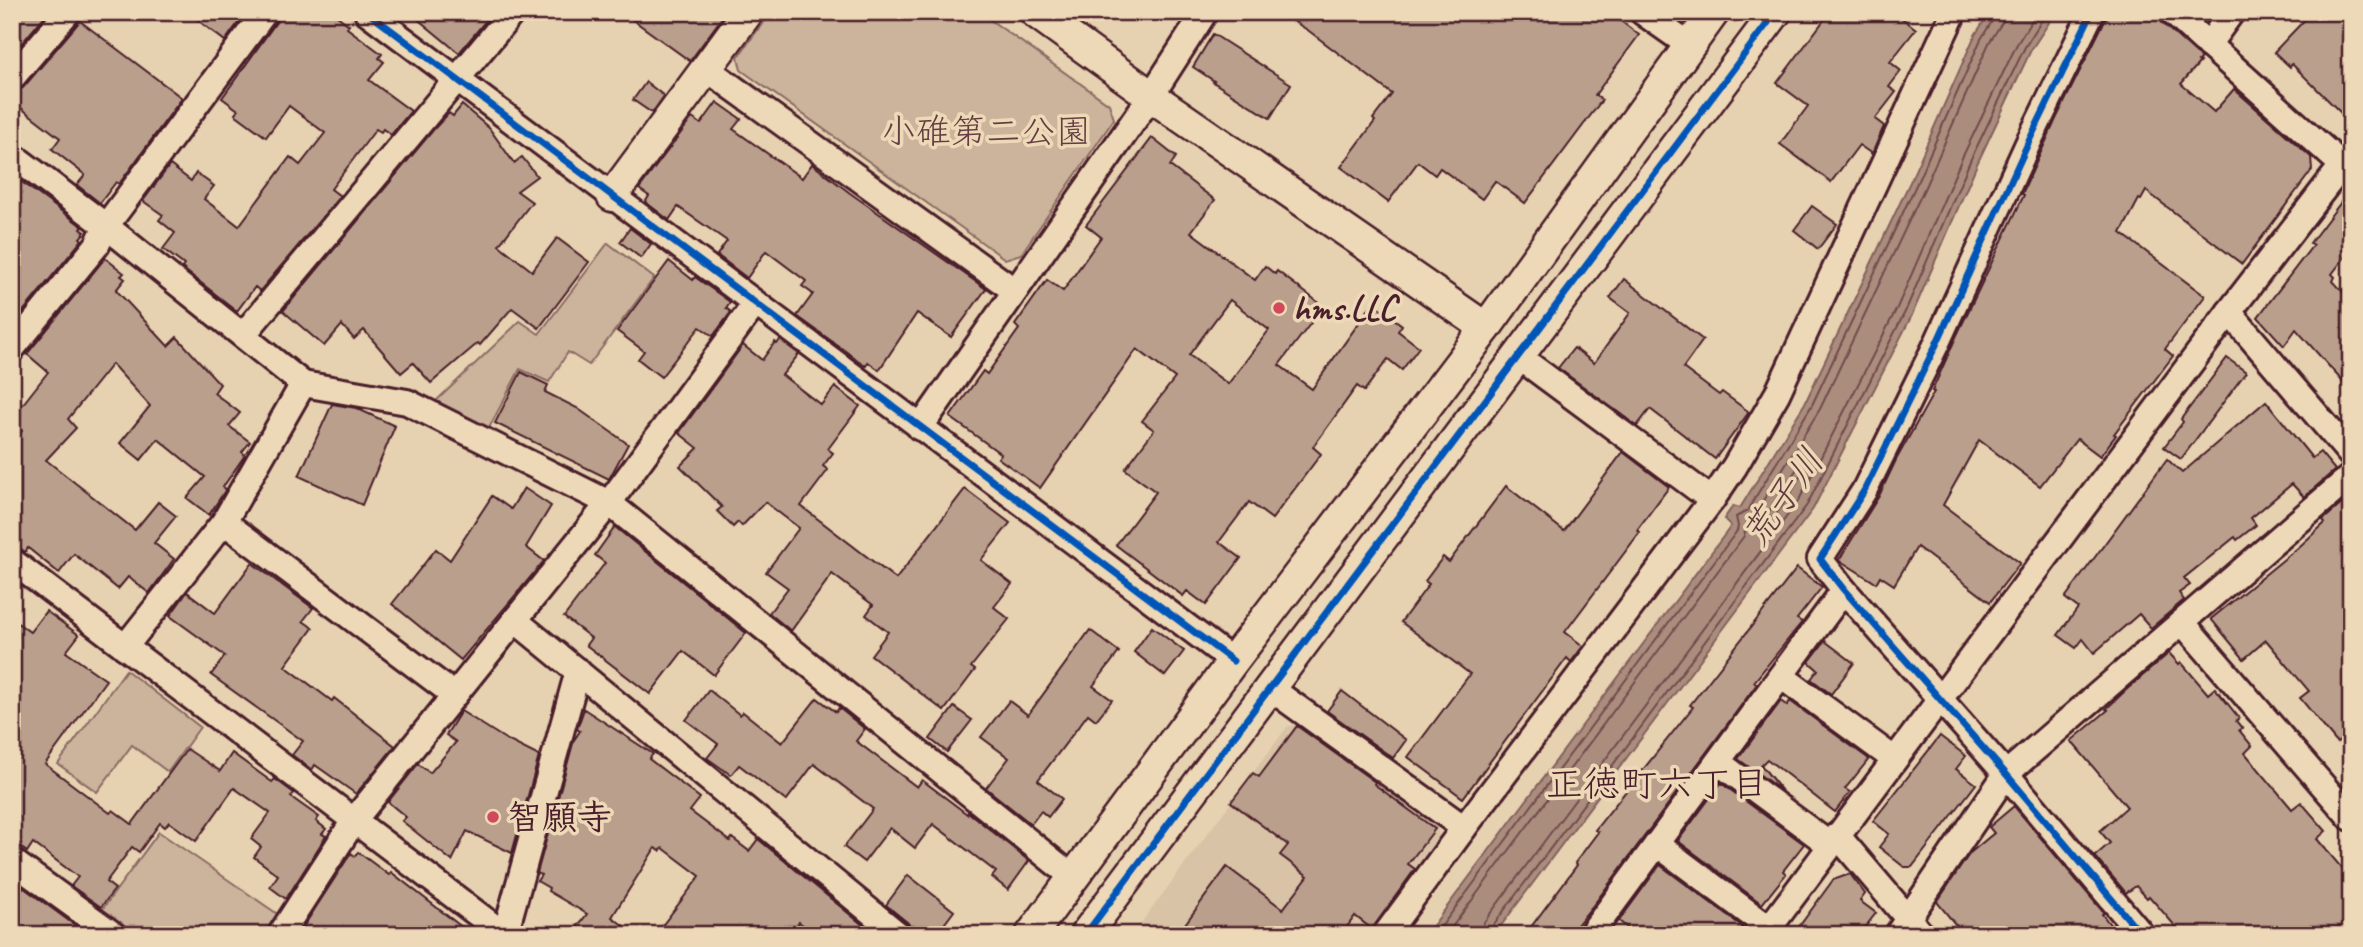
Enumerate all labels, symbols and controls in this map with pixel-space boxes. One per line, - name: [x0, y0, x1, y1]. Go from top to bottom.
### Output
- park label: 小碓第二公園: [881, 109, 1091, 154]
- place label: hms.LLC: [1293, 286, 1401, 331]
- marker: hms.LLC: [1271, 300, 1287, 316]
- water label: 荒子川: [1731, 439, 1834, 556]
- district label: 正徳町六丁目: [1546, 760, 1768, 807]
- place label: 智願寺: [507, 795, 612, 840]
- marker: 智願寺: [485, 809, 501, 825]

